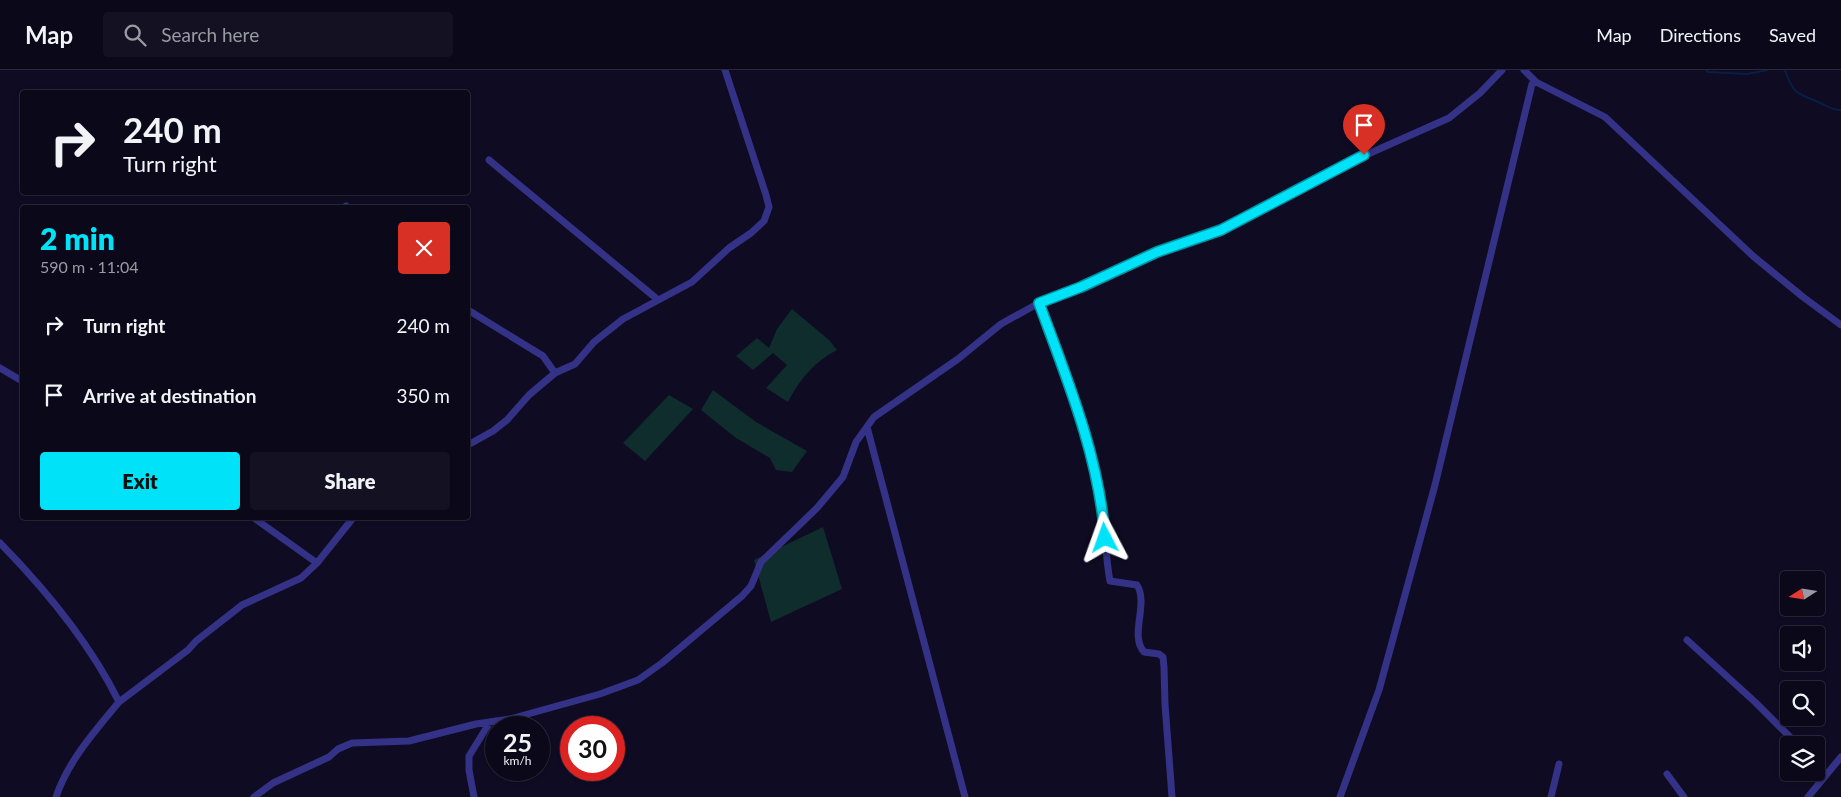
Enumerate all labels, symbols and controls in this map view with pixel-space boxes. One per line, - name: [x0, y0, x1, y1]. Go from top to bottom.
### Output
- search box: [103, 12, 453, 57]
- text: Map: [25, 20, 73, 49]
- icon: search: [121, 21, 149, 49]
- text: Search here: [161, 23, 259, 46]
- text: Map: [1596, 24, 1632, 46]
- text: Directions: [1660, 24, 1741, 46]
- text: Saved: [1769, 24, 1816, 46]
- pin: [1343, 104, 1385, 155]
- text: 240 m: [123, 108, 222, 150]
- icon: right: [40, 110, 105, 175]
- icon: arrive: [1350, 111, 1378, 139]
- text: Turn right: [123, 150, 217, 177]
- text: 2 min: [40, 220, 115, 256]
- button: close: [398, 222, 450, 274]
- text: 590 m · 11:04: [40, 257, 139, 276]
- icon: right: [40, 311, 68, 339]
- text: Turn right: [83, 314, 165, 337]
- text: 240 m: [396, 314, 450, 337]
- icon: arrive: [40, 381, 68, 409]
- text: Arrive at destination: [83, 384, 256, 407]
- text: 350 m: [396, 384, 450, 407]
- button: Exit: [40, 452, 240, 510]
- button: Share: [250, 452, 450, 510]
- position arrow: [1078, 511, 1130, 563]
- north arrow: [1780, 571, 1825, 616]
- map controls: [1780, 571, 1825, 781]
- button: sound: [1780, 626, 1825, 671]
- button: search: [1780, 681, 1825, 726]
- speed limit sign: 30: [560, 716, 625, 781]
- text: 25: [503, 727, 532, 757]
- button: layers: [1780, 736, 1825, 781]
- text: km/h: [503, 753, 532, 768]

